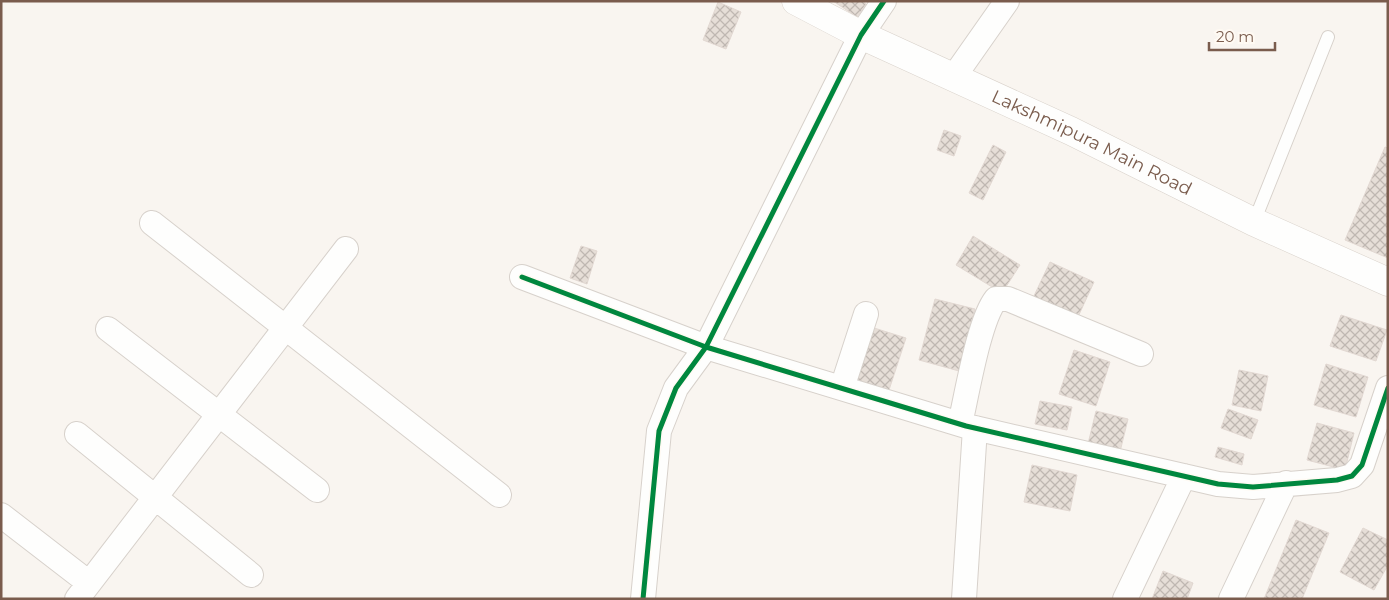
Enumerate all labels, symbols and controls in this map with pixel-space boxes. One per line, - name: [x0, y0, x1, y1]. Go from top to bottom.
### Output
- scale bar: [1209, 20, 1275, 52]
- text: 20 m: [1216, 27, 1254, 46]
- street label: Lakshmipura Main Road: [988, 85, 1195, 200]

